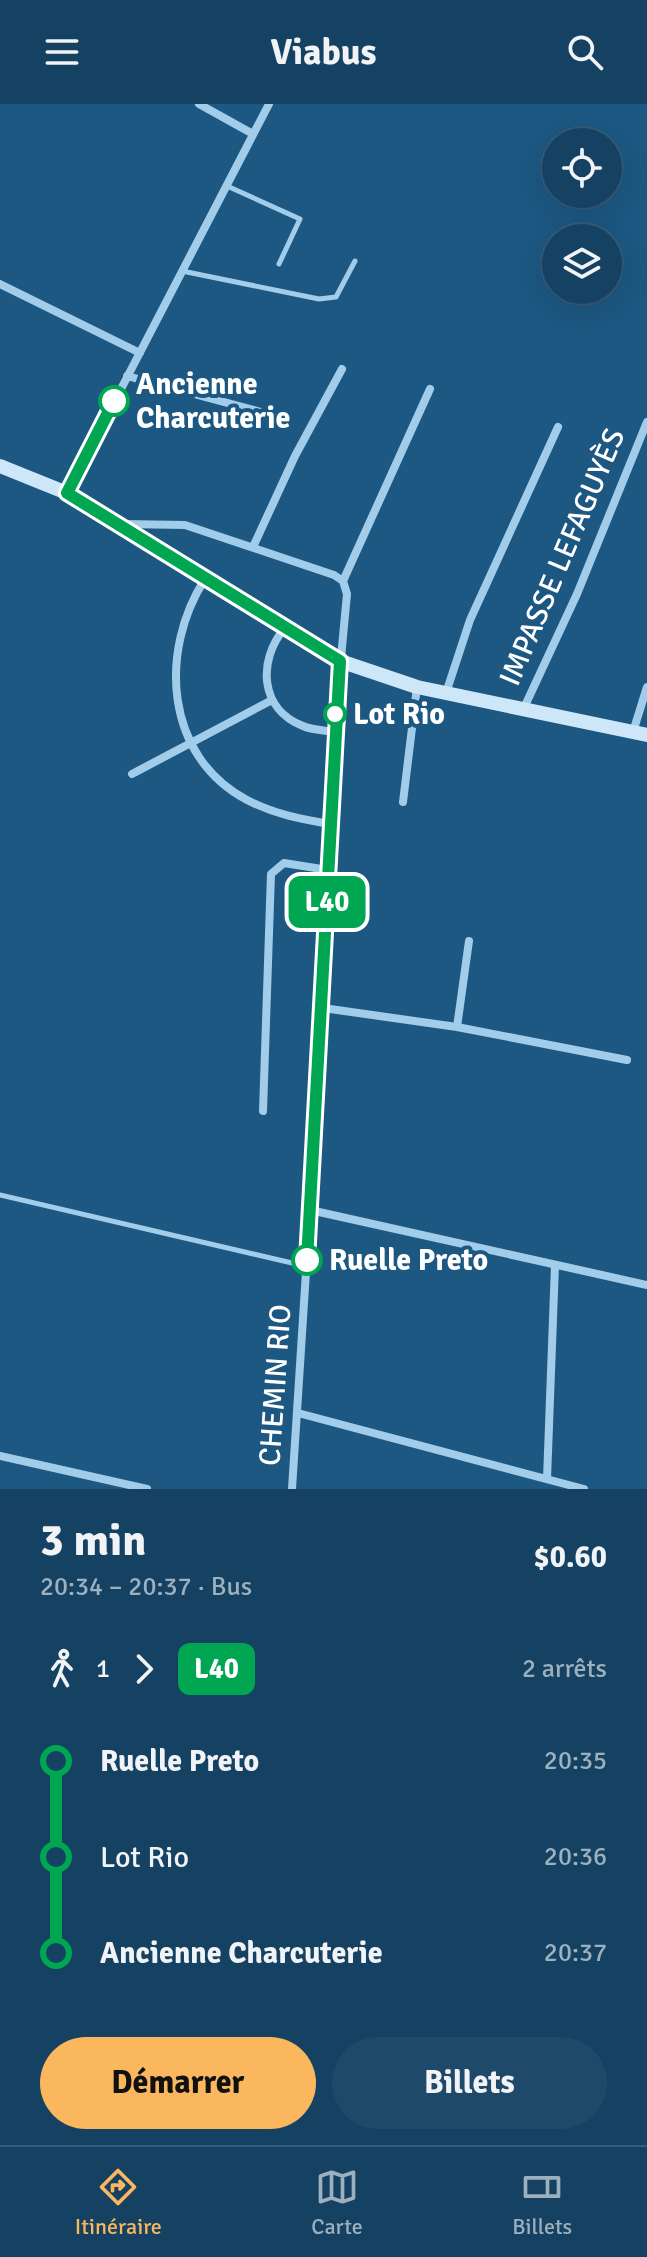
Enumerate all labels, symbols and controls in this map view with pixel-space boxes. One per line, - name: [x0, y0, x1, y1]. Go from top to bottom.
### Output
- icon: menu: [40, 30, 84, 74]
- text: Viabus: [270, 30, 377, 75]
- icon: search: [563, 30, 607, 74]
- map controls: [542, 128, 622, 304]
- button: locate: [542, 128, 622, 208]
- button: layers: [542, 224, 622, 304]
- place label: Ancienne Charcuterie: [136, 366, 290, 437]
- marker: Ancienne Charcuterie: [99, 386, 129, 416]
- street label: IMPASSE LEFAGUYÈS: [492, 423, 633, 691]
- place label: Lot Rio: [353, 696, 445, 733]
- marker: Lot Rio: [324, 703, 346, 725]
- line badge: L40: [281, 876, 373, 928]
- text: L40: [305, 885, 349, 919]
- place label: Ruelle Preto: [329, 1242, 488, 1279]
- marker: Ruelle Preto: [292, 1245, 322, 1275]
- street label: CHEMIN RIO: [251, 1303, 300, 1467]
- text: 3 min: [40, 1514, 146, 1568]
- text: $0.60: [534, 1539, 607, 1576]
- text: 20:34 – 20:37 · Bus: [40, 1571, 252, 1603]
- icon: walk: [40, 1647, 84, 1691]
- icon: forward: [122, 1647, 166, 1691]
- text: L40: [194, 1652, 239, 1686]
- text: 1: [96, 1653, 110, 1685]
- text: 2 arrêts: [522, 1653, 607, 1685]
- text: Ruelle Preto: [100, 1743, 259, 1780]
- text: 20:35: [544, 1745, 607, 1777]
- text: Lot Rio: [100, 1839, 189, 1876]
- text: 20:36: [544, 1841, 607, 1873]
- text: Ancienne Charcuterie: [100, 1935, 383, 1972]
- text: 20:37: [544, 1937, 607, 1969]
- button: Démarrer: [40, 2037, 316, 2129]
- button: Billets: [332, 2037, 607, 2129]
- tab: Itinéraire: [75, 2165, 162, 2240]
- tab: Carte: [311, 2165, 363, 2240]
- tab: Billets: [512, 2165, 572, 2240]

